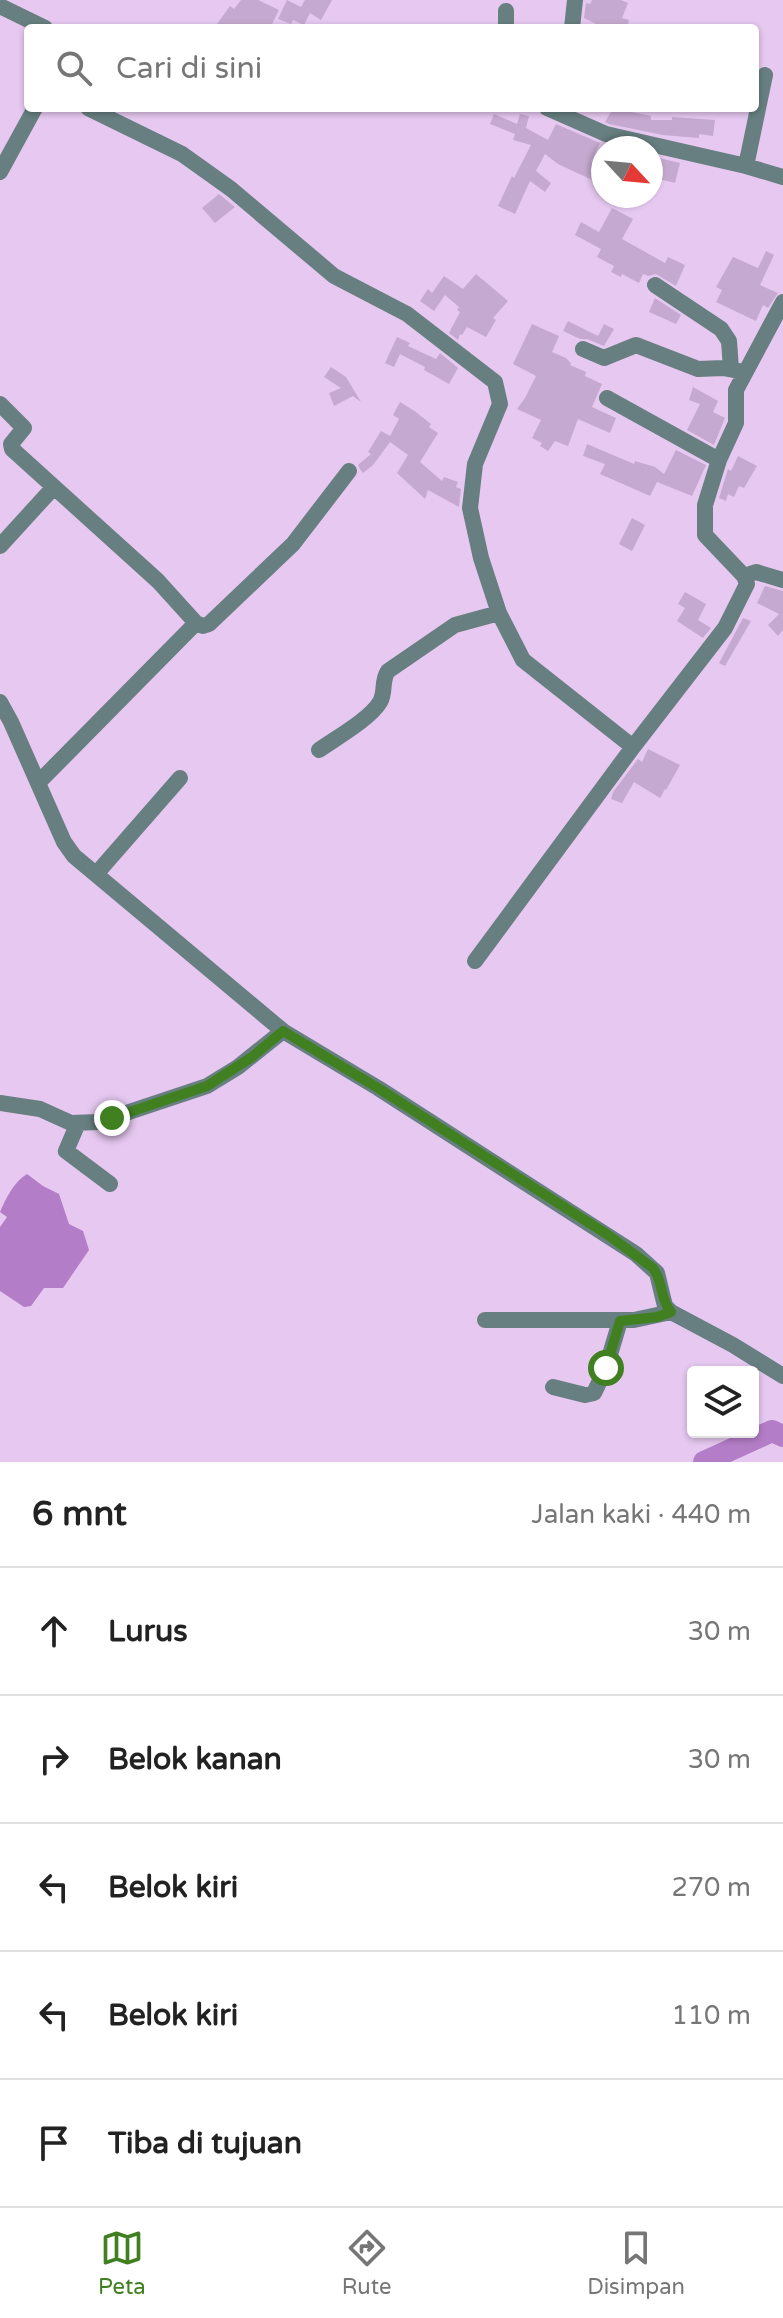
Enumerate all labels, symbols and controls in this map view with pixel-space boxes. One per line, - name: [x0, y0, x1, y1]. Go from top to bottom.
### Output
- search box: [24, 24, 759, 112]
- icon: search: [52, 46, 96, 90]
- text: Cari di sini: [116, 50, 262, 87]
- north arrow: [591, 136, 663, 208]
- route end: [94, 1100, 130, 1136]
- route start: [588, 1350, 624, 1386]
- map controls: [687, 1366, 759, 1438]
- button: layers: [687, 1366, 759, 1438]
- text: 6 mnt: [32, 1494, 127, 1535]
- text: Jalan kaki · 440 m: [532, 1499, 751, 1530]
- icon: ahead: [32, 1609, 76, 1653]
- text: Lurus: [108, 1613, 188, 1650]
- text: 30 m: [688, 1616, 751, 1647]
- icon: right: [32, 1737, 76, 1781]
- text: Belok kanan: [108, 1741, 282, 1778]
- text: 30 m: [688, 1744, 751, 1775]
- icon: left: [32, 1865, 76, 1909]
- text: Belok kiri: [108, 1869, 238, 1906]
- text: 270 m: [671, 1872, 751, 1903]
- icon: left: [32, 1993, 76, 2037]
- text: Belok kiri: [108, 1997, 238, 2034]
- text: 110 m: [671, 2000, 751, 2031]
- icon: arrive: [32, 2121, 76, 2165]
- text: Tiba di tujuan: [108, 2125, 302, 2162]
- tab: Peta: [98, 2226, 146, 2300]
- tab: Rute: [342, 2226, 391, 2300]
- tab: Disimpan: [587, 2226, 685, 2300]

